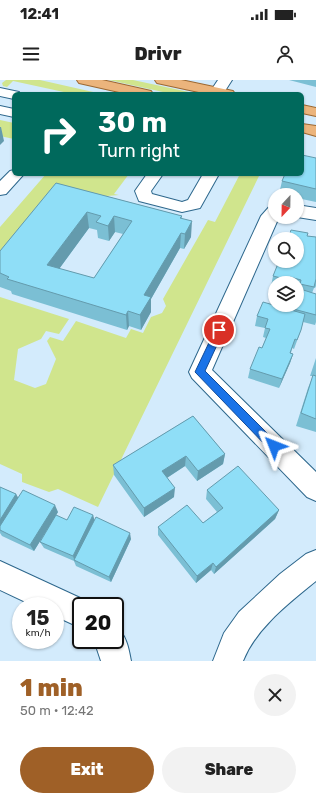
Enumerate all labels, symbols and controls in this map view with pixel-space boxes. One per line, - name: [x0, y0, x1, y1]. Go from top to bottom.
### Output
- text: 12:41: [20, 5, 59, 23]
- icon: menu: [20, 43, 42, 65]
- text: Drivr: [134, 43, 182, 65]
- icon: person: [274, 43, 296, 65]
- text: 30 m: [98, 106, 167, 139]
- icon: right: [32, 108, 84, 160]
- text: Turn right: [98, 140, 180, 162]
- north arrow: [268, 188, 304, 224]
- map controls: [268, 188, 304, 312]
- button: search: [268, 232, 304, 268]
- button: layers: [268, 276, 304, 312]
- pin: [202, 313, 236, 347]
- icon: arrive: [208, 319, 230, 341]
- position arrow: [253, 425, 295, 467]
- speed limit sign: 20: [72, 597, 124, 649]
- text: 15: [27, 606, 49, 630]
- text: km/h: [26, 627, 50, 639]
- text: 1 min: [20, 674, 83, 702]
- button: close: [254, 674, 296, 716]
- text: 50 m · 12:42: [20, 703, 94, 718]
- button: Exit: [20, 747, 154, 793]
- button: Share: [162, 747, 296, 793]

